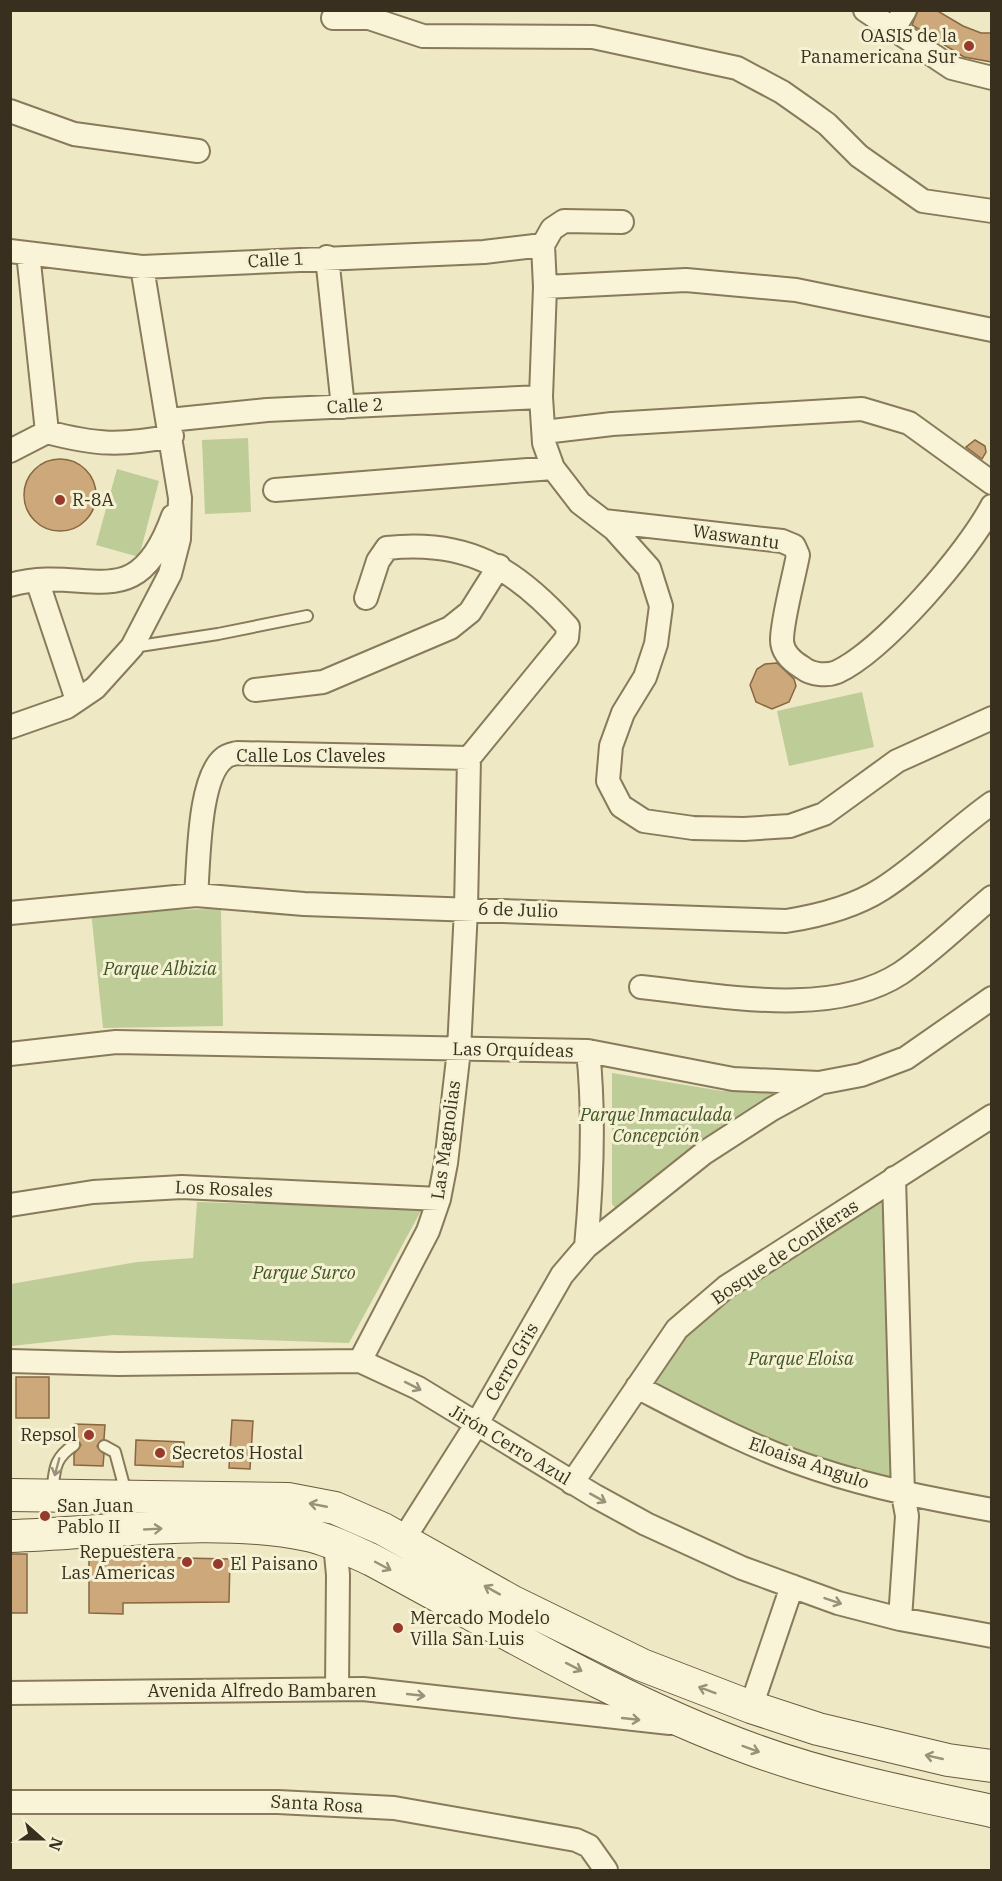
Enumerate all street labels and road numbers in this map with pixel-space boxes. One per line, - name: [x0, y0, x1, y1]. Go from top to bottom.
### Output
- street label: Calle 1: [247, 247, 305, 272]
- street label: Calle 2: [326, 393, 384, 418]
- street label: Waswantu: [691, 519, 781, 554]
- street label: Calle Los Claveles: [236, 744, 386, 767]
- street label: 6 de Julio: [478, 897, 559, 922]
- street label: Las Orquídeas: [452, 1037, 574, 1062]
- street label: Las Magnolias: [426, 1079, 465, 1201]
- street label: Los Rosales: [175, 1175, 274, 1202]
- street label: Bosque de Coníferas: [707, 1194, 863, 1309]
- street label: Cerro Gris: [480, 1318, 543, 1405]
- street label: Jirón Cerro Azul: [445, 1399, 575, 1490]
- street label: Eloaisa Angulo: [746, 1431, 872, 1494]
- street label: Avenida Alfredo Bambaren: [148, 1679, 376, 1702]
- street label: Santa Rosa: [270, 1790, 364, 1817]

